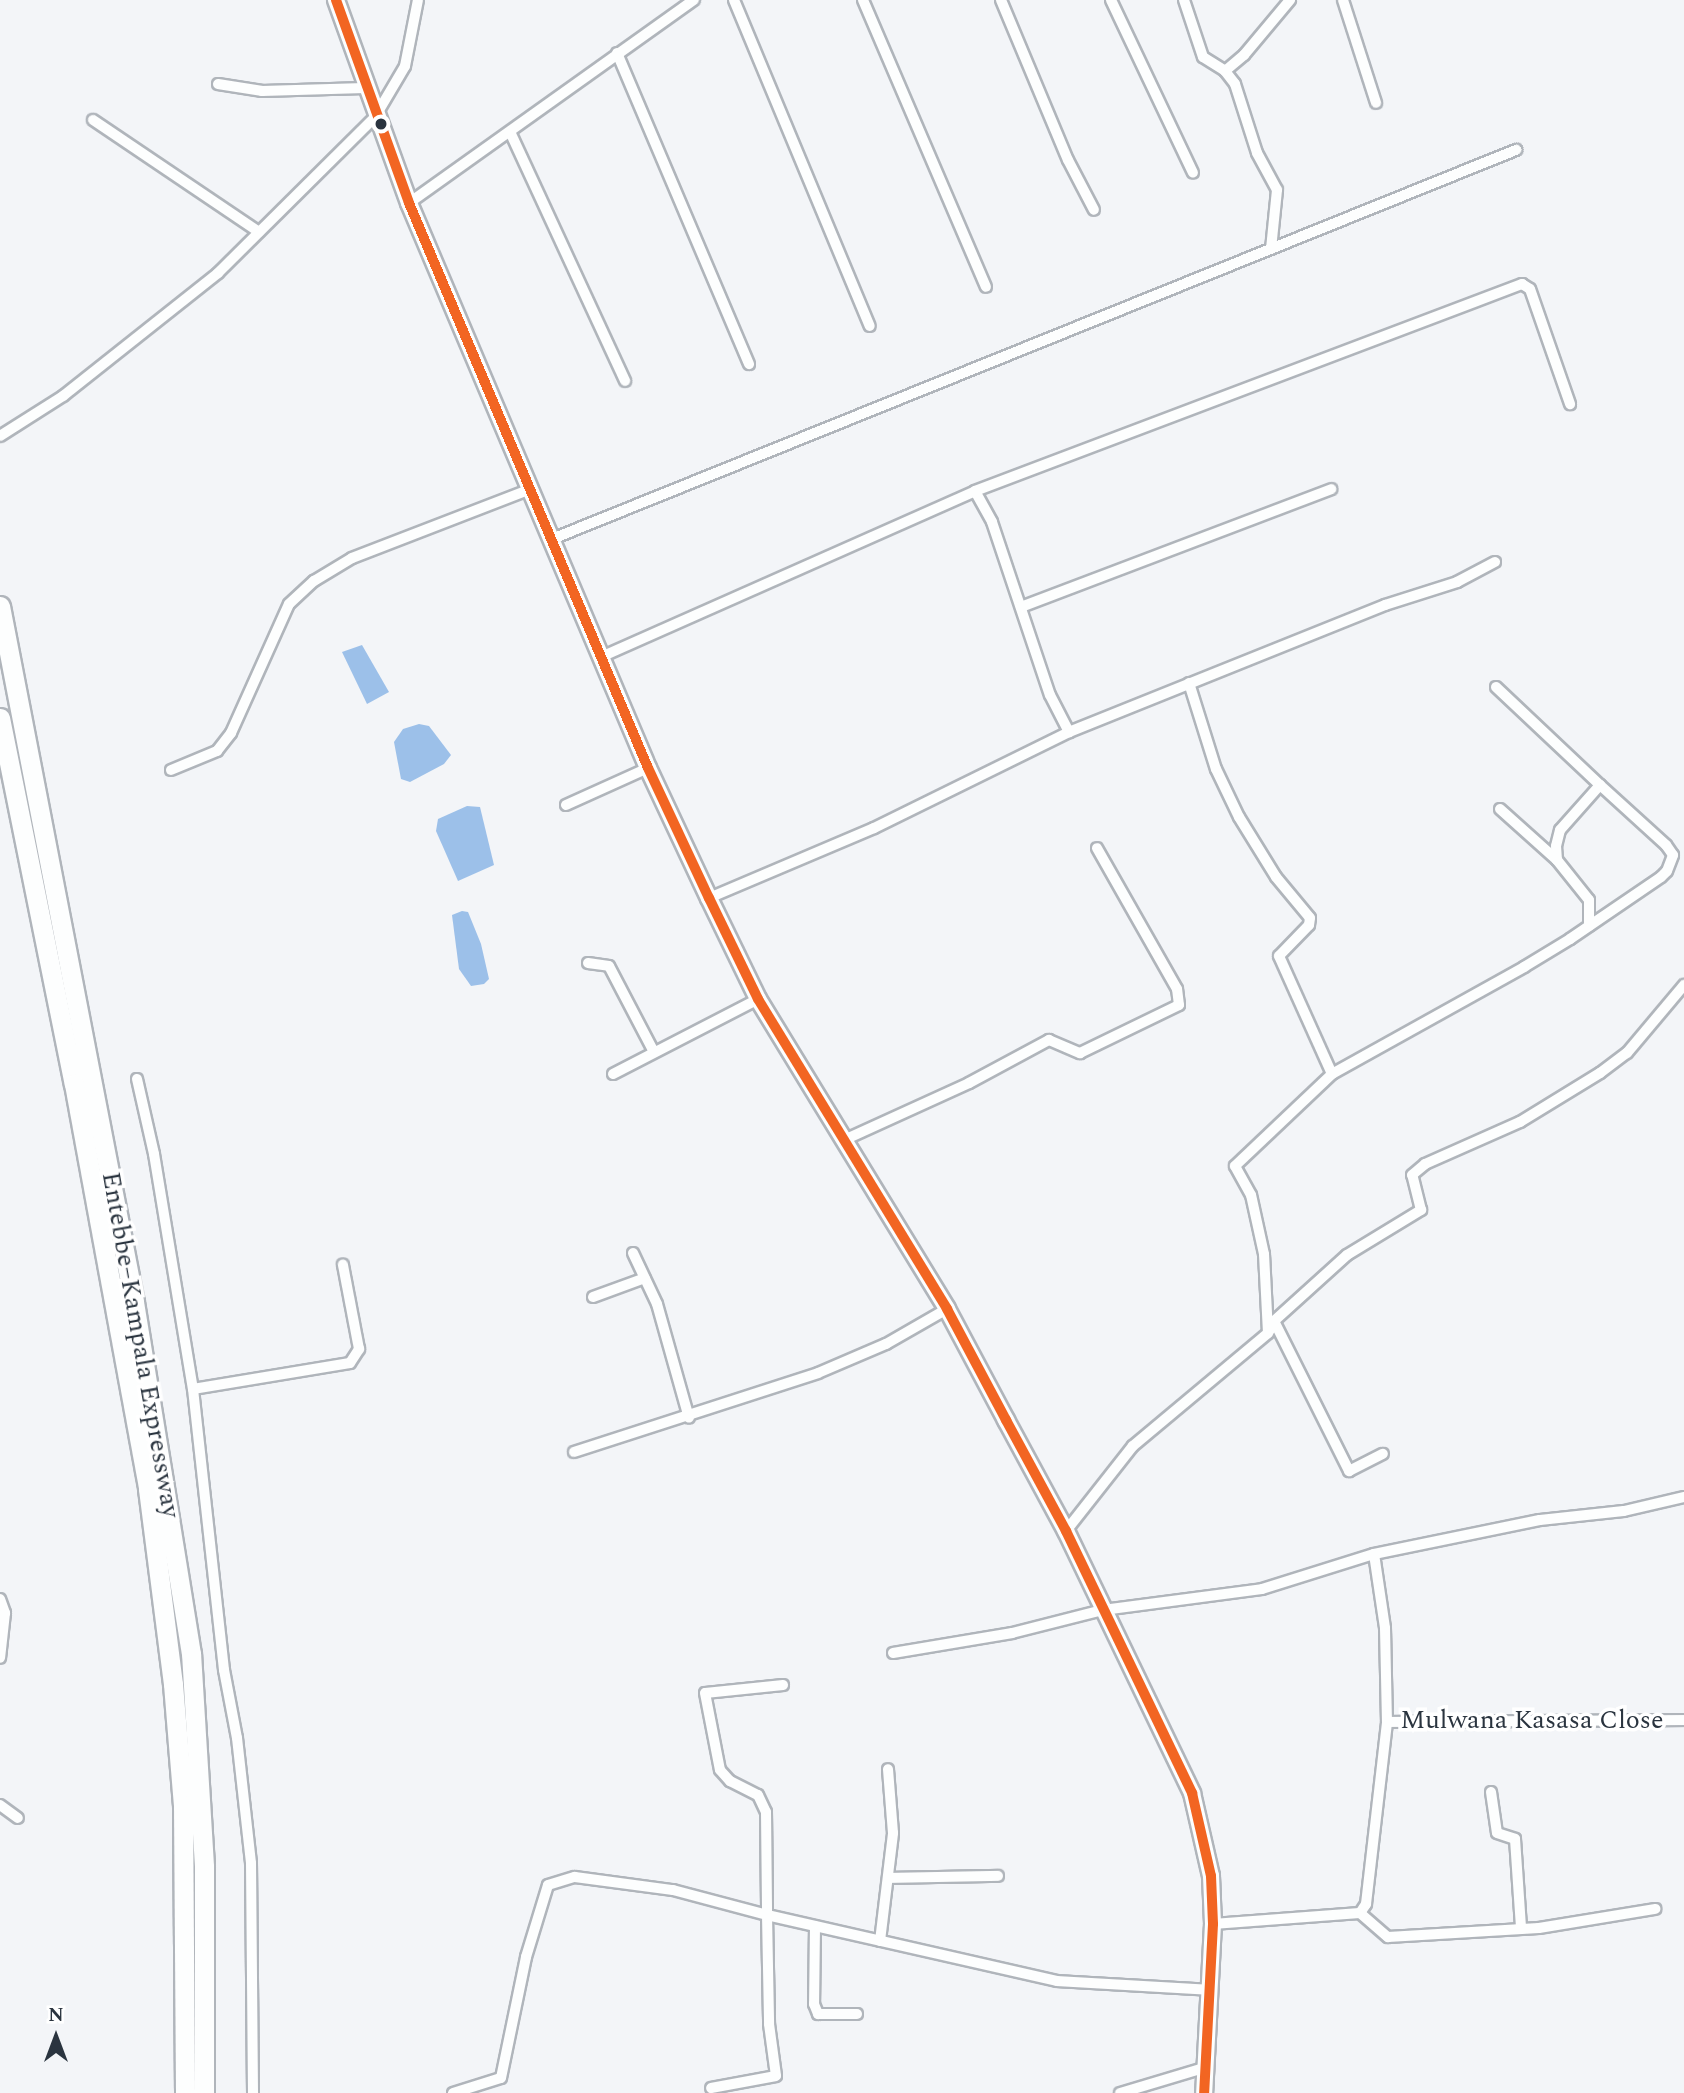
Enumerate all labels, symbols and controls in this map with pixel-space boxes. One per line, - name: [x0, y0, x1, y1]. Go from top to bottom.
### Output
- unlabelled marker: [374, 117, 388, 131]
- street label: Entebbe–Kampala Expressway: [94, 1170, 186, 1520]
- street label: Mulwana Kasasa Close: [1400, 1705, 1664, 1737]
- text: N: [48, 2001, 64, 2030]
- north arrow: [21, 2002, 91, 2072]

